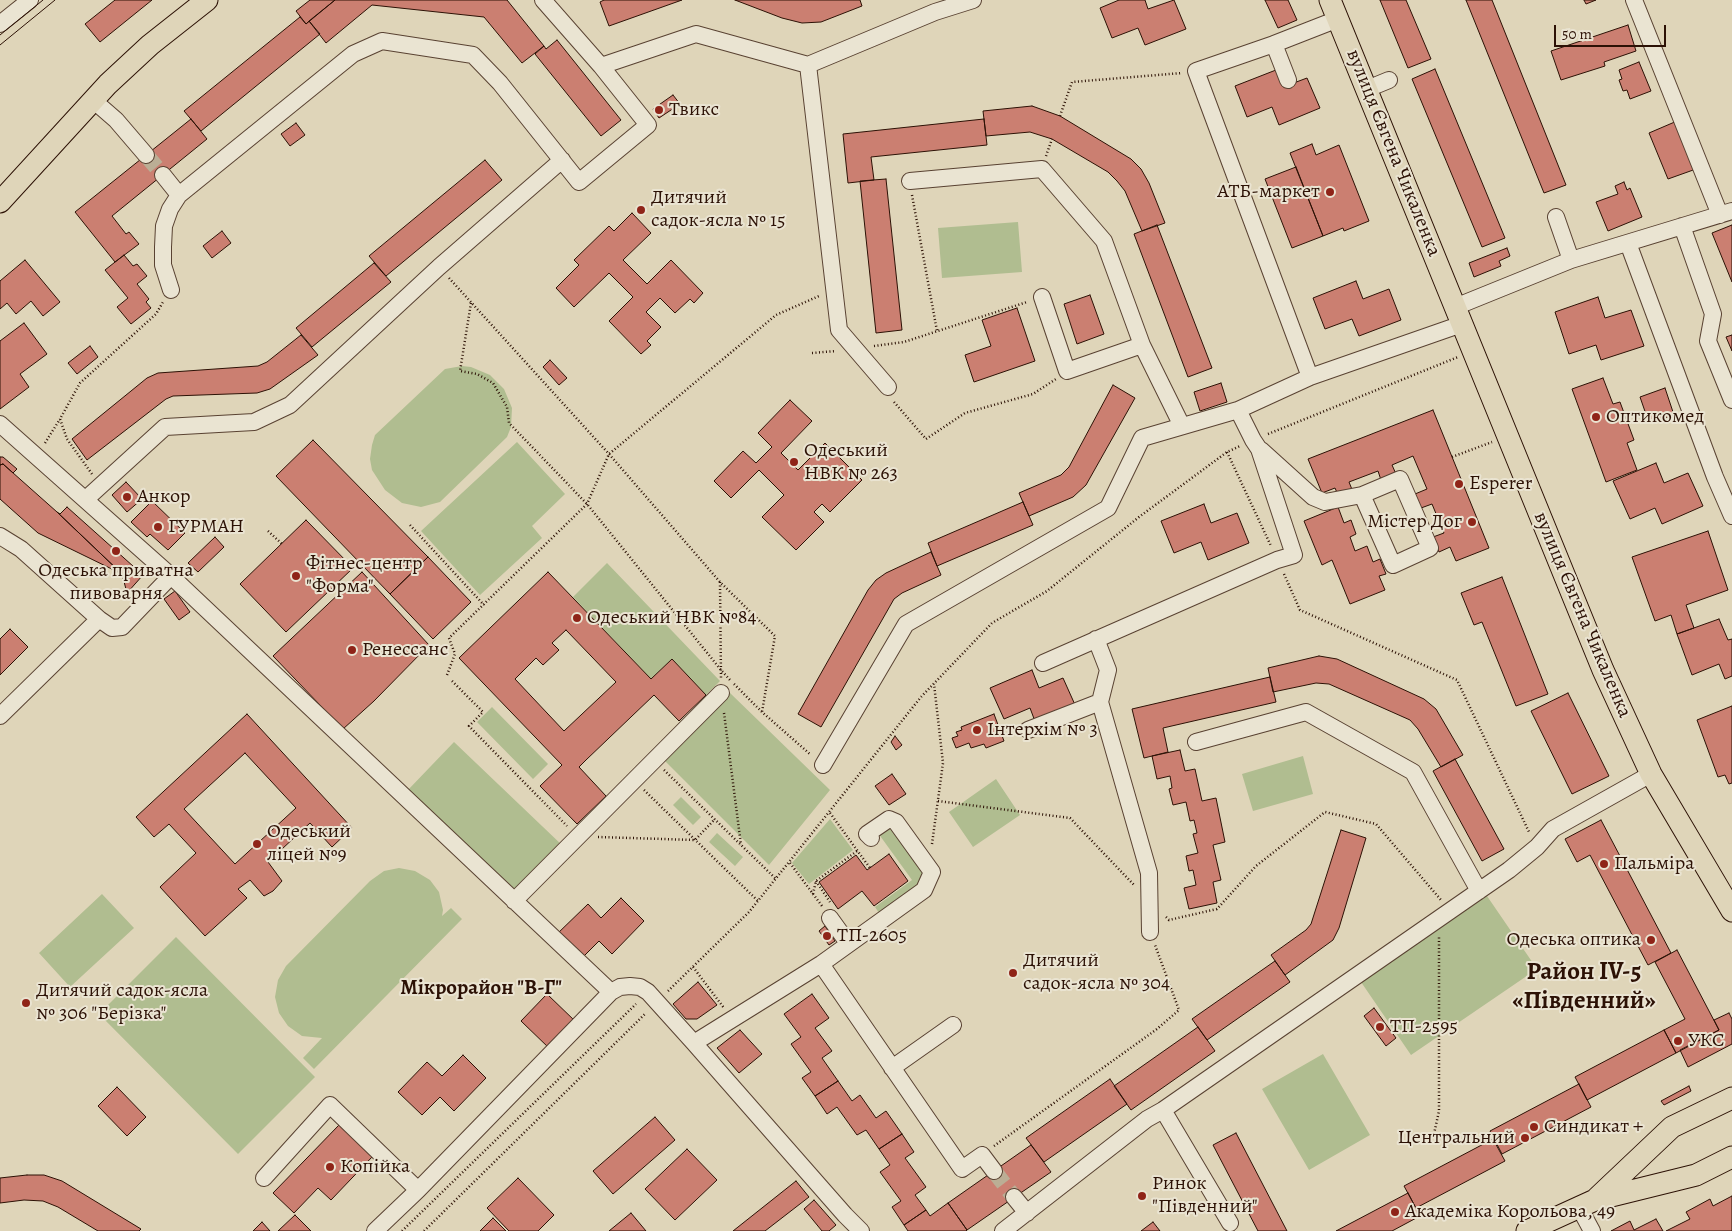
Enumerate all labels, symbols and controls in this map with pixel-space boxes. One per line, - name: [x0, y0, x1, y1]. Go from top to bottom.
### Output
- scale bar: [1557, 15, 1670, 47]
- text: 50 m: [1562, 24, 1592, 44]
- street label: вулиця Євгена Чикаленка: [1340, 46, 1446, 260]
- place label: Твикс: [669, 98, 719, 122]
- marker: Твикс: [653, 104, 665, 116]
- place label: АТБ-маркет: [1217, 180, 1320, 204]
- place label: Дитячий садок-ясла № 15: [651, 186, 785, 233]
- marker: АТБ-маркет: [1324, 186, 1336, 198]
- marker: Дитячий садок-ясла № 15: [635, 204, 647, 216]
- place label: Оптикомед: [1606, 405, 1704, 429]
- marker: Оптикомед: [1590, 411, 1602, 423]
- place label: Одеський НВК № 263: [804, 439, 898, 486]
- marker: Одеський НВК № 263: [788, 456, 800, 468]
- place label: Esperer: [1469, 472, 1532, 496]
- marker: Esperer: [1453, 478, 1465, 490]
- place label: Анкор: [137, 485, 191, 509]
- marker: Анкор: [121, 491, 133, 503]
- street label: вулиця Євгена Чикаленка: [1528, 508, 1636, 722]
- place label: Містер Дог: [1367, 510, 1462, 534]
- place label: ГУРМАН: [168, 515, 244, 539]
- marker: Містер Дог: [1466, 516, 1478, 528]
- marker: ГУРМАН: [152, 521, 164, 533]
- marker: Одеська приватна пивоварня: [110, 545, 122, 557]
- place label: Фітнес-центр "Форма": [306, 552, 422, 599]
- place label: Одеська приватна пивоварня: [38, 559, 194, 606]
- marker: Фітнес-центр "Форма": [290, 570, 302, 582]
- place label: Одеський НВК №84: [587, 606, 756, 630]
- marker: Одеський НВК №84: [571, 612, 583, 624]
- place label: Ренессанс: [362, 638, 448, 662]
- marker: Ренессанс: [346, 644, 358, 656]
- place label: Інтерхім № 3: [987, 718, 1098, 742]
- marker: Інтерхім № 3: [971, 724, 983, 736]
- place label: Одеський ліцей №9: [267, 820, 351, 867]
- marker: Одеський ліцей №9: [251, 838, 263, 850]
- place label: Пальміра: [1614, 852, 1694, 876]
- marker: Пальміра: [1598, 858, 1610, 870]
- place label: ТП-2605: [837, 924, 907, 948]
- place label: Одеська оптика: [1506, 928, 1641, 952]
- marker: ТП-2605: [821, 930, 833, 942]
- marker: Одеська оптика: [1645, 934, 1657, 946]
- place label: Дитячий садок-ясла № 304: [1023, 949, 1170, 996]
- district label: Район IV-5 «Південний»: [1512, 958, 1656, 1017]
- marker: Дитячий садок-ясла № 304: [1007, 967, 1019, 979]
- district label: Мікрорайон "В-Г": [400, 976, 562, 1002]
- place label: Дитячий садок-ясла № 306 "Берізка": [36, 979, 208, 1026]
- marker: Дитячий садок-ясла № 306 "Берізка": [20, 997, 32, 1009]
- place label: ТП-2595: [1390, 1015, 1458, 1039]
- marker: ТП-2595: [1374, 1021, 1386, 1033]
- place label: УКС: [1688, 1029, 1724, 1053]
- marker: УКС: [1672, 1035, 1684, 1047]
- place label: Синдикат +: [1544, 1115, 1643, 1139]
- marker: Синдикат +: [1528, 1121, 1540, 1133]
- place label: Центральний: [1398, 1126, 1515, 1150]
- marker: Центральний: [1519, 1132, 1531, 1144]
- place label: Копійка: [340, 1155, 410, 1179]
- marker: Копійка: [324, 1161, 336, 1173]
- place label: Ринок "Південний": [1152, 1172, 1258, 1219]
- marker: Ринок "Південний": [1136, 1190, 1148, 1202]
- place label: Академіка Корольова, 49: [1405, 1200, 1615, 1224]
- marker: Академіка Корольова, 49: [1389, 1206, 1401, 1218]

